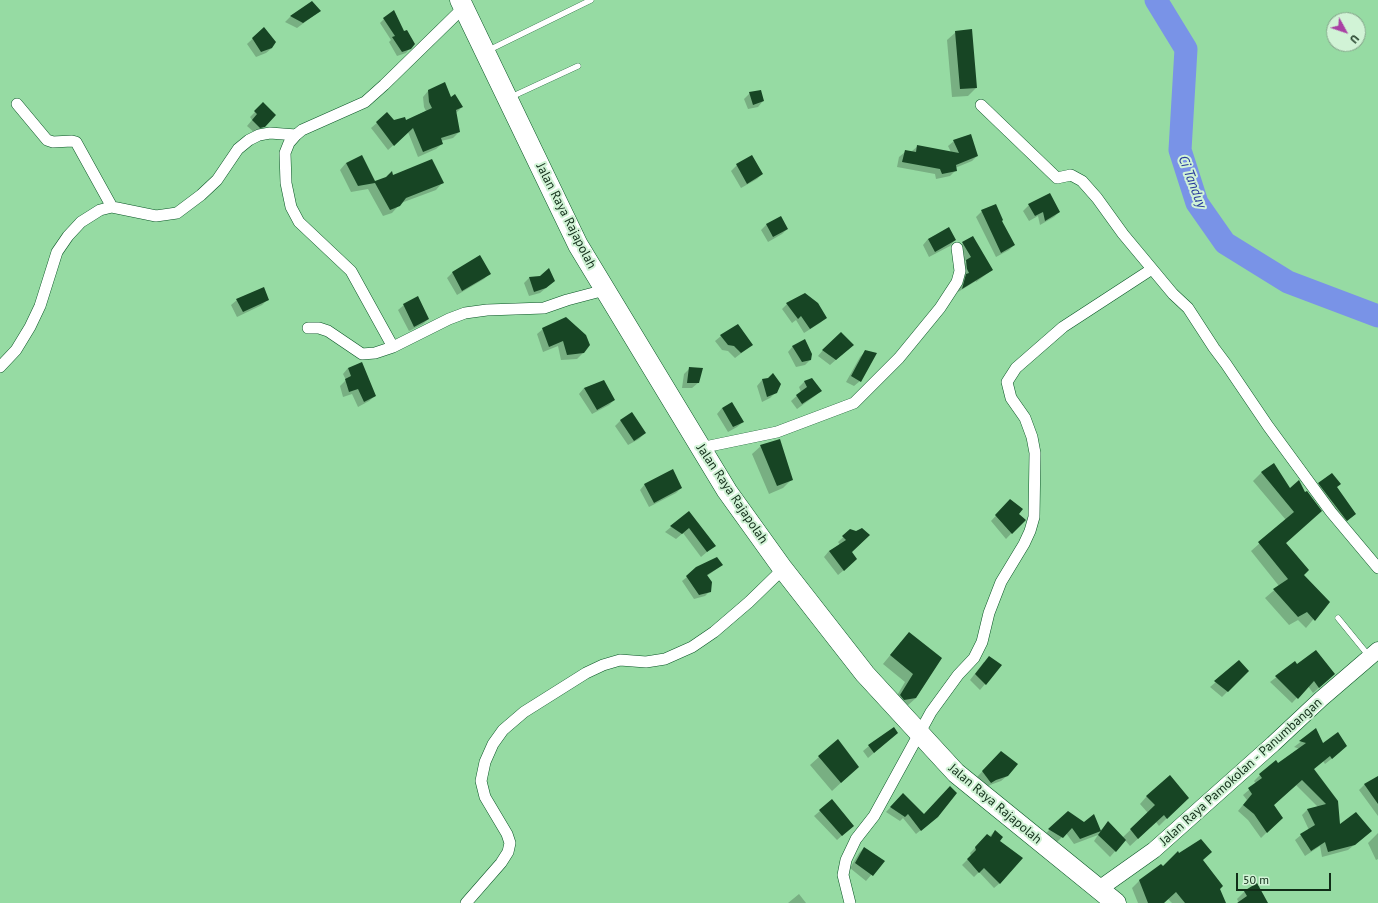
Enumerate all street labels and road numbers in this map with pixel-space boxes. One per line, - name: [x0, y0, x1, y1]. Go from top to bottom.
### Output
- street label: Jalan Raya Rajapolah: [533, 161, 599, 271]
- street label: Jalan Raya Rajapolah: [693, 441, 771, 547]
- street label: Jalan Raya Pamokolan - Panumbangan: [1157, 695, 1325, 849]
- street label: Jalan Raya Rajapolah: [945, 761, 1045, 847]

